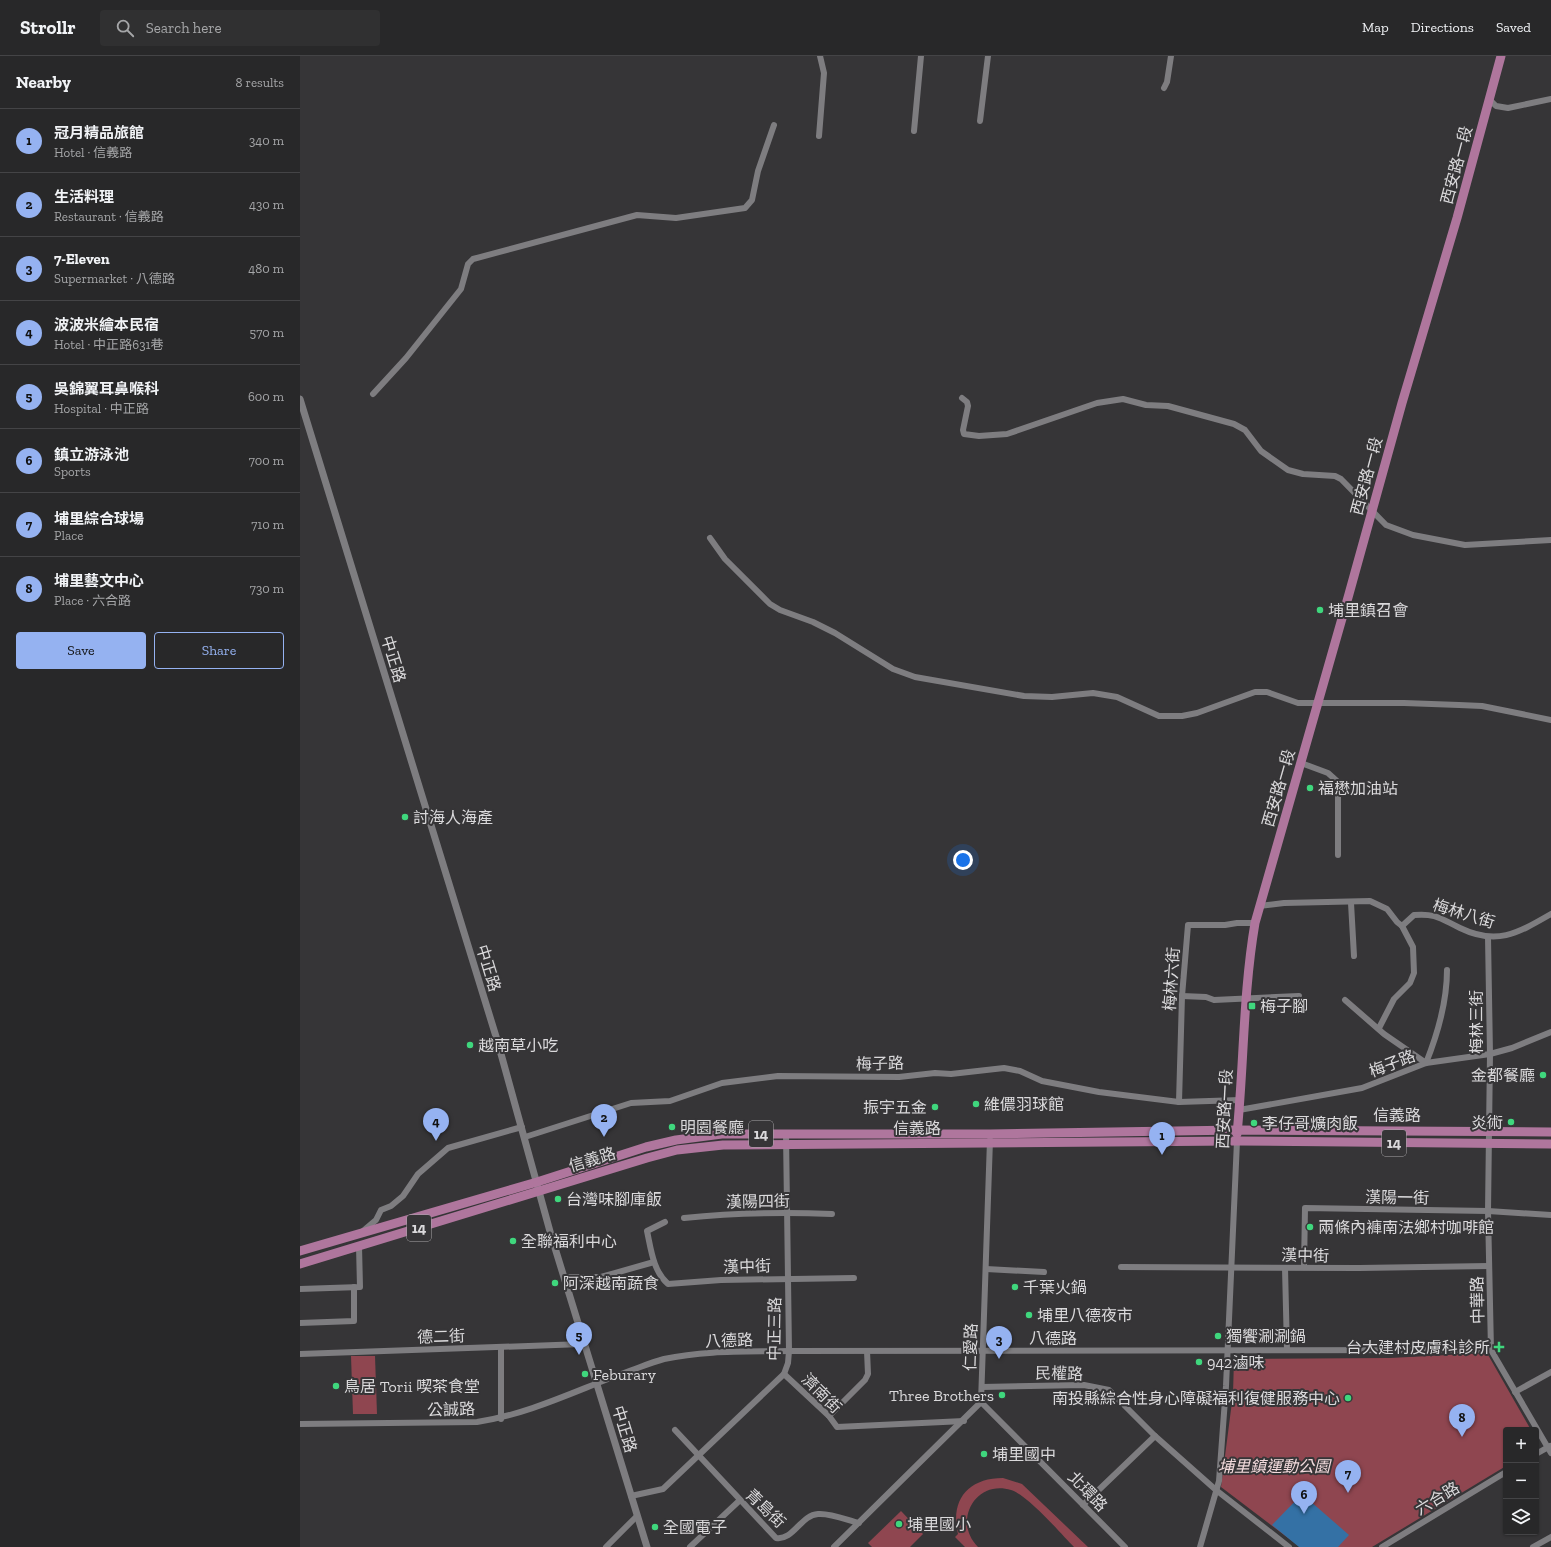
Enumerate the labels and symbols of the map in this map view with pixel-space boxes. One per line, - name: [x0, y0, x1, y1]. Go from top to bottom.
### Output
- street label: 西安路一段: [1437, 124, 1476, 206]
- street label: 西安路一段: [1347, 435, 1386, 517]
- place label: 埔里鎮召會: [1328, 601, 1408, 620]
- marker: 埔里鎮召會: [1315, 605, 1325, 615]
- street label: 中正路: [377, 633, 410, 685]
- street label: 西安路一段: [1258, 747, 1299, 829]
- place label: 福懋加油站: [1318, 779, 1398, 798]
- marker: 福懋加油站: [1305, 783, 1315, 793]
- place label: 討海人海產: [413, 808, 493, 827]
- marker: 討海人海產: [400, 812, 410, 822]
- your location: [953, 850, 973, 870]
- street label: 梅林八街: [1430, 895, 1497, 932]
- street label: 中正路: [472, 942, 505, 994]
- street label: 梅林六街: [1160, 946, 1183, 1012]
- street label: 梅林三街: [1467, 990, 1486, 1054]
- place label: 梅子腳: [1260, 997, 1308, 1016]
- marker: 梅子腳: [1247, 1001, 1257, 1011]
- place label: 越南草小吃: [478, 1036, 558, 1055]
- marker: 越南草小吃: [465, 1040, 475, 1050]
- street label: 梅子路: [1366, 1046, 1418, 1081]
- street label: 梅子路: [856, 1054, 904, 1073]
- place label: 金都餐廳: [1471, 1066, 1535, 1085]
- street label: 西安路一段: [1213, 1069, 1236, 1149]
- marker: 金都餐廳: [1538, 1070, 1548, 1080]
- place label: 維儂羽球館: [984, 1095, 1064, 1114]
- place label: 振宇五金: [863, 1098, 927, 1117]
- marker: 維儂羽球館: [971, 1099, 981, 1109]
- marker: 振宇五金: [930, 1102, 940, 1112]
- pin: 2: [591, 1104, 617, 1137]
- street label: 信義路: [1373, 1106, 1421, 1125]
- pin: 4: [423, 1108, 449, 1141]
- place label: 炎術: [1471, 1113, 1503, 1132]
- place label: 李仔哥爌肉飯: [1262, 1114, 1358, 1133]
- marker: 炎術: [1506, 1117, 1516, 1127]
- place label: 明園餐廳: [680, 1118, 744, 1137]
- marker: 李仔哥爌肉飯: [1249, 1118, 1259, 1128]
- street label: 信義路: [893, 1119, 941, 1138]
- road number: 14: [749, 1121, 773, 1147]
- marker: 明園餐廳: [667, 1122, 677, 1132]
- pin: 1: [1149, 1122, 1175, 1155]
- road number: 14: [1382, 1130, 1406, 1156]
- street label: 信義路: [566, 1143, 618, 1176]
- street label: 漢陽一街: [1365, 1187, 1429, 1208]
- place label: 台灣味腳庫飯: [566, 1190, 662, 1209]
- street label: 漢陽四街: [726, 1191, 790, 1212]
- marker: 台灣味腳庫飯: [553, 1194, 563, 1204]
- road number: 14: [407, 1215, 431, 1241]
- place label: 兩條內褲南法鄉村咖啡館: [1318, 1218, 1494, 1237]
- marker: 兩條內褲南法鄉村咖啡館: [1305, 1222, 1315, 1232]
- place label: 全聯福利中心: [521, 1232, 617, 1251]
- marker: 全聯福利中心: [508, 1236, 518, 1246]
- street label: 漢中街: [1281, 1246, 1329, 1265]
- street label: 漢中街: [723, 1256, 771, 1277]
- place label: 阿深越南蔬食: [563, 1274, 659, 1293]
- street label: 中華路: [1468, 1276, 1487, 1324]
- marker: 阿深越南蔬食: [550, 1278, 560, 1288]
- place label: 千葉火鍋: [1023, 1278, 1087, 1297]
- marker: 千葉火鍋: [1010, 1282, 1020, 1292]
- street label: 中正三路: [764, 1297, 785, 1361]
- place label: 埔里八德夜市: [1037, 1306, 1133, 1325]
- marker: 埔里八德夜市: [1024, 1310, 1034, 1320]
- pin: 5: [566, 1322, 592, 1355]
- street label: 仁愛路: [960, 1323, 981, 1371]
- street label: 德二街: [417, 1326, 465, 1347]
- pin: 3: [986, 1326, 1012, 1359]
- place label: 獨饗涮涮鍋: [1226, 1327, 1306, 1346]
- street label: 八德路: [1029, 1329, 1077, 1348]
- street label: 八德路: [705, 1330, 753, 1351]
- marker: 獨饗涮涮鍋: [1213, 1331, 1223, 1341]
- place label: 台大建村皮膚科診所: [1346, 1338, 1490, 1357]
- marker: 台大建村皮膚科診所: [1493, 1341, 1505, 1353]
- place label: 942滷味: [1207, 1353, 1264, 1372]
- marker: 942滷味: [1194, 1357, 1204, 1367]
- street label: 民權路: [1035, 1364, 1083, 1383]
- place label: Feburary: [593, 1365, 657, 1384]
- marker: Feburary: [580, 1369, 590, 1379]
- street label: 濟南街: [798, 1370, 845, 1417]
- place label: 鳥居 Torii 喫茶食堂: [344, 1377, 480, 1396]
- marker: 鳥居 Torii 喫茶食堂: [331, 1381, 341, 1391]
- place label: Three Brothers: [889, 1386, 994, 1405]
- place label: 南投縣綜合性身心障礙福利復健服務中心: [1052, 1389, 1340, 1408]
- marker: Three Brothers: [997, 1390, 1007, 1400]
- marker: 南投縣綜合性身心障礙福利復健服務中心: [1343, 1393, 1353, 1403]
- street label: 公誠路: [427, 1399, 475, 1420]
- street label: 中正路: [608, 1403, 641, 1455]
- pin: 8: [1449, 1404, 1475, 1437]
- place label: 埔里國中: [992, 1445, 1056, 1464]
- marker: 埔里國中: [979, 1449, 989, 1459]
- park label: 埔里鎮運動公園: [1218, 1457, 1332, 1476]
- pin: 7: [1335, 1460, 1361, 1493]
- street label: 北環路: [1064, 1467, 1111, 1515]
- street label: 六合路: [1412, 1478, 1463, 1519]
- pin: 6: [1291, 1481, 1317, 1514]
- street label: 青島街: [742, 1485, 790, 1532]
- place label: 埔里國小: [907, 1515, 971, 1534]
- place label: 全國電子: [663, 1518, 727, 1537]
- marker: 埔里國小: [894, 1519, 904, 1529]
- marker: 全國電子: [650, 1522, 660, 1532]

